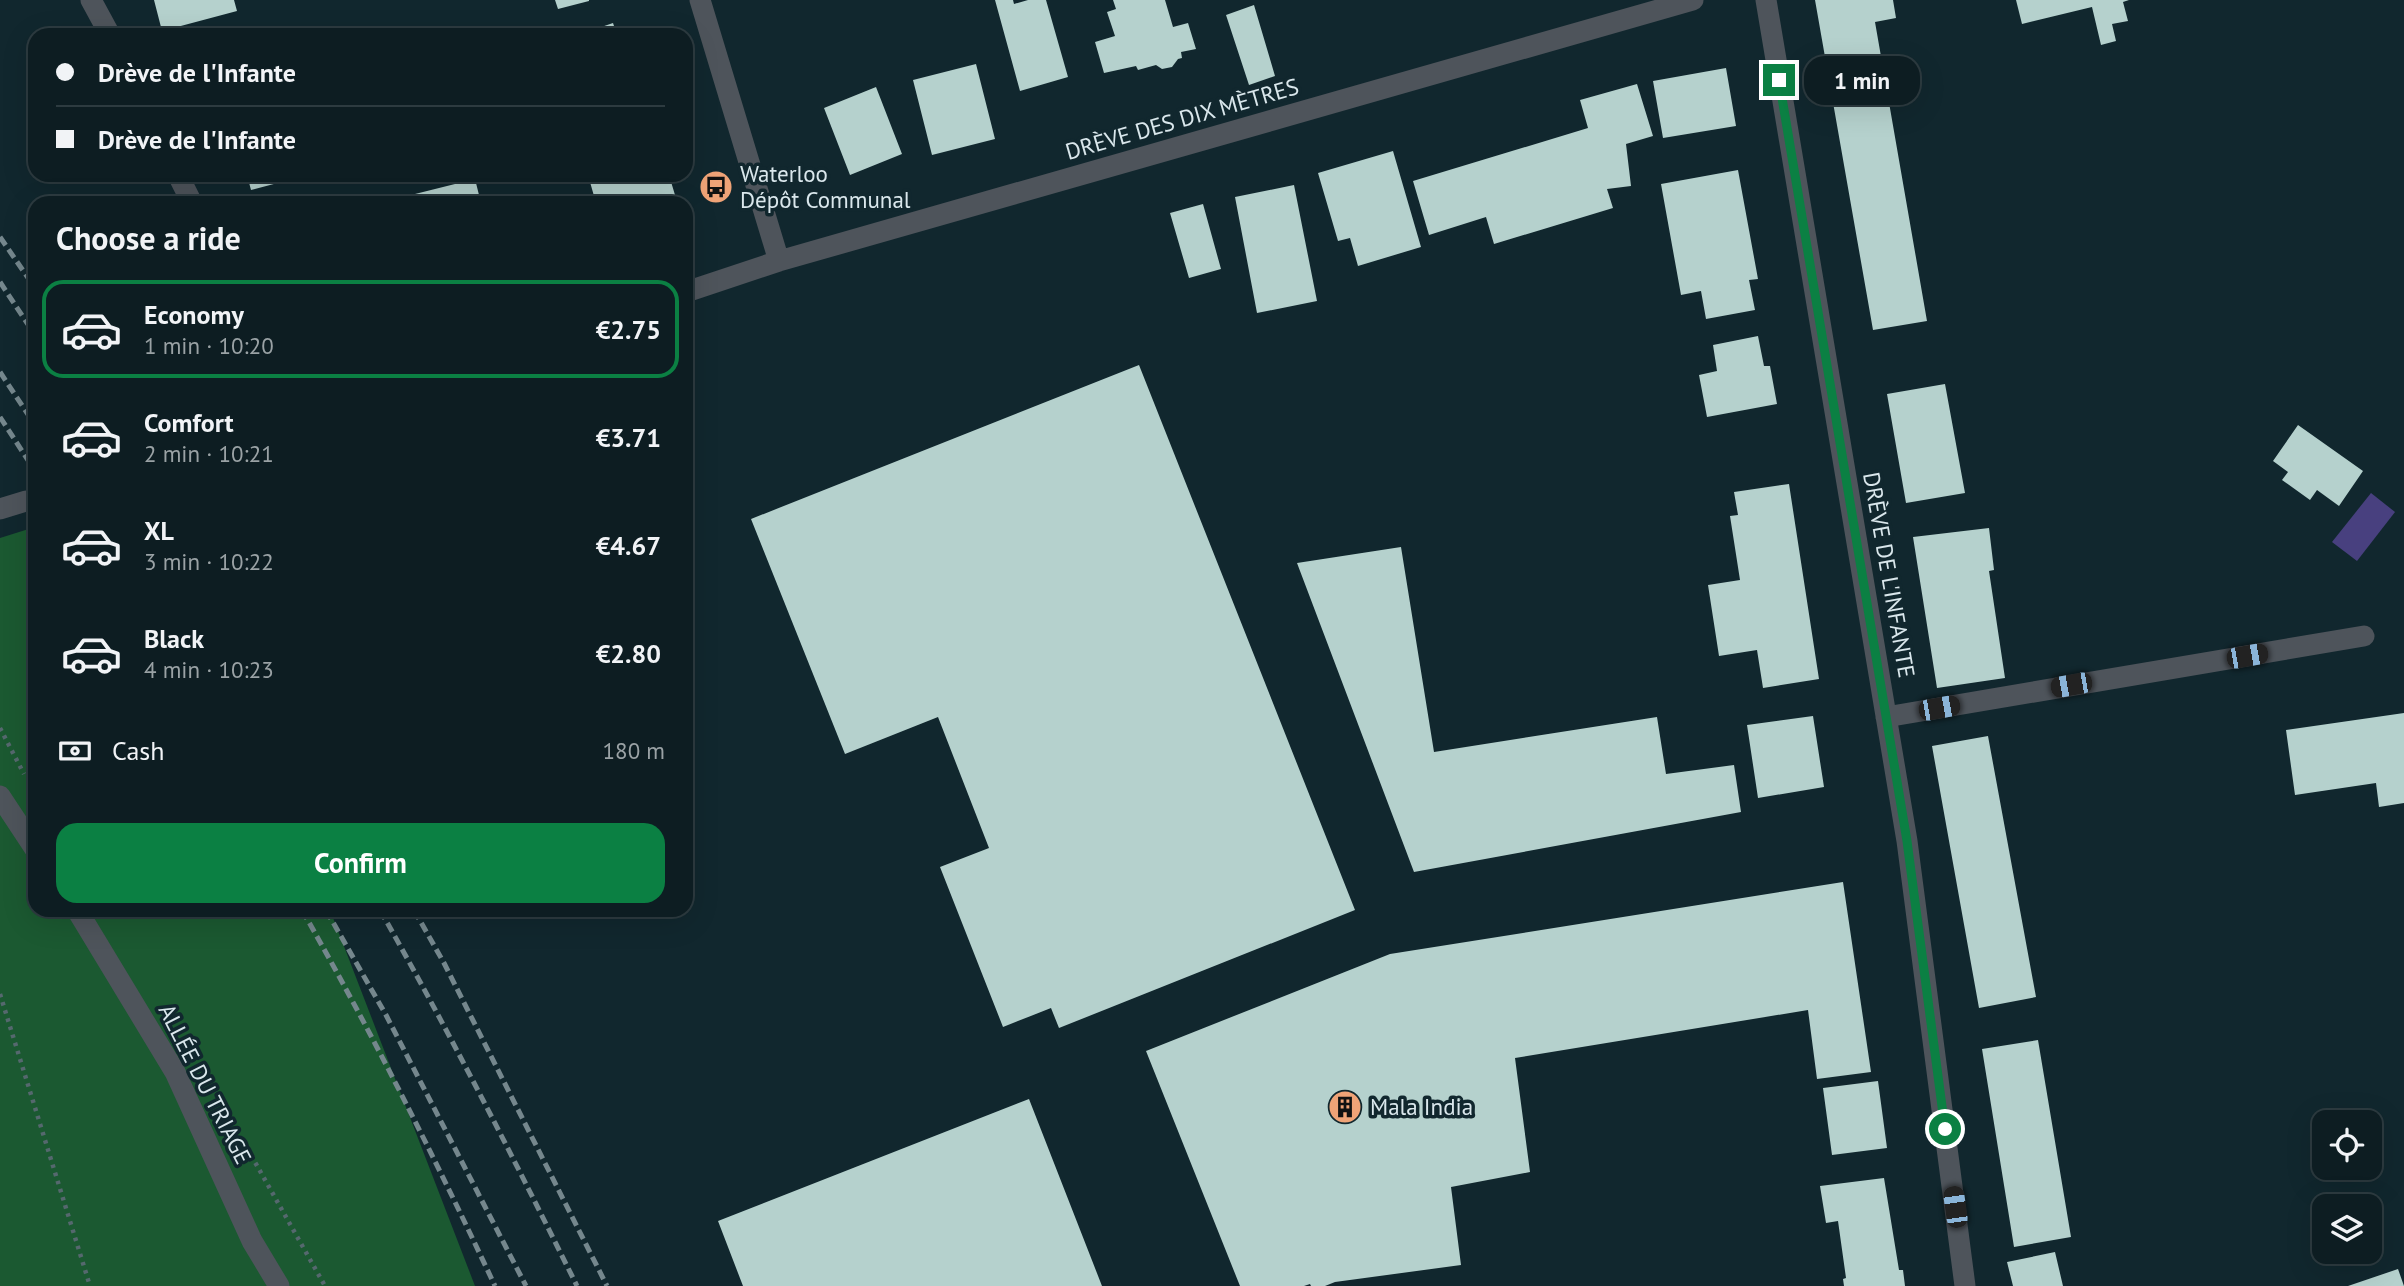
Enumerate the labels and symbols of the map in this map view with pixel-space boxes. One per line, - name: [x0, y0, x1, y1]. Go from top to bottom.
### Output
- callout: 1 min: [1803, 56, 1919, 104]
- route end: [1763, 64, 1795, 96]
- street label: DRÈVE DES DIX MÈTRES: [1062, 71, 1302, 166]
- place label: Waterloo Dépôt Communal: [740, 159, 911, 214]
- bus stop icon: Waterloo Dépôt Communal: [697, 168, 735, 206]
- street label: DRÈVE DE L'INFANTE: [1857, 470, 1922, 680]
- car: [2225, 642, 2270, 670]
- car: [2049, 671, 2094, 699]
- car: [1917, 694, 1962, 722]
- street label: ALLÉE DU TRIAGE: [153, 999, 258, 1169]
- building icon: Mala India: [1326, 1088, 1364, 1126]
- place label: Mala India: [1370, 1092, 1473, 1121]
- route start: [1929, 1113, 1961, 1145]
- car: [1942, 1185, 1969, 1229]

